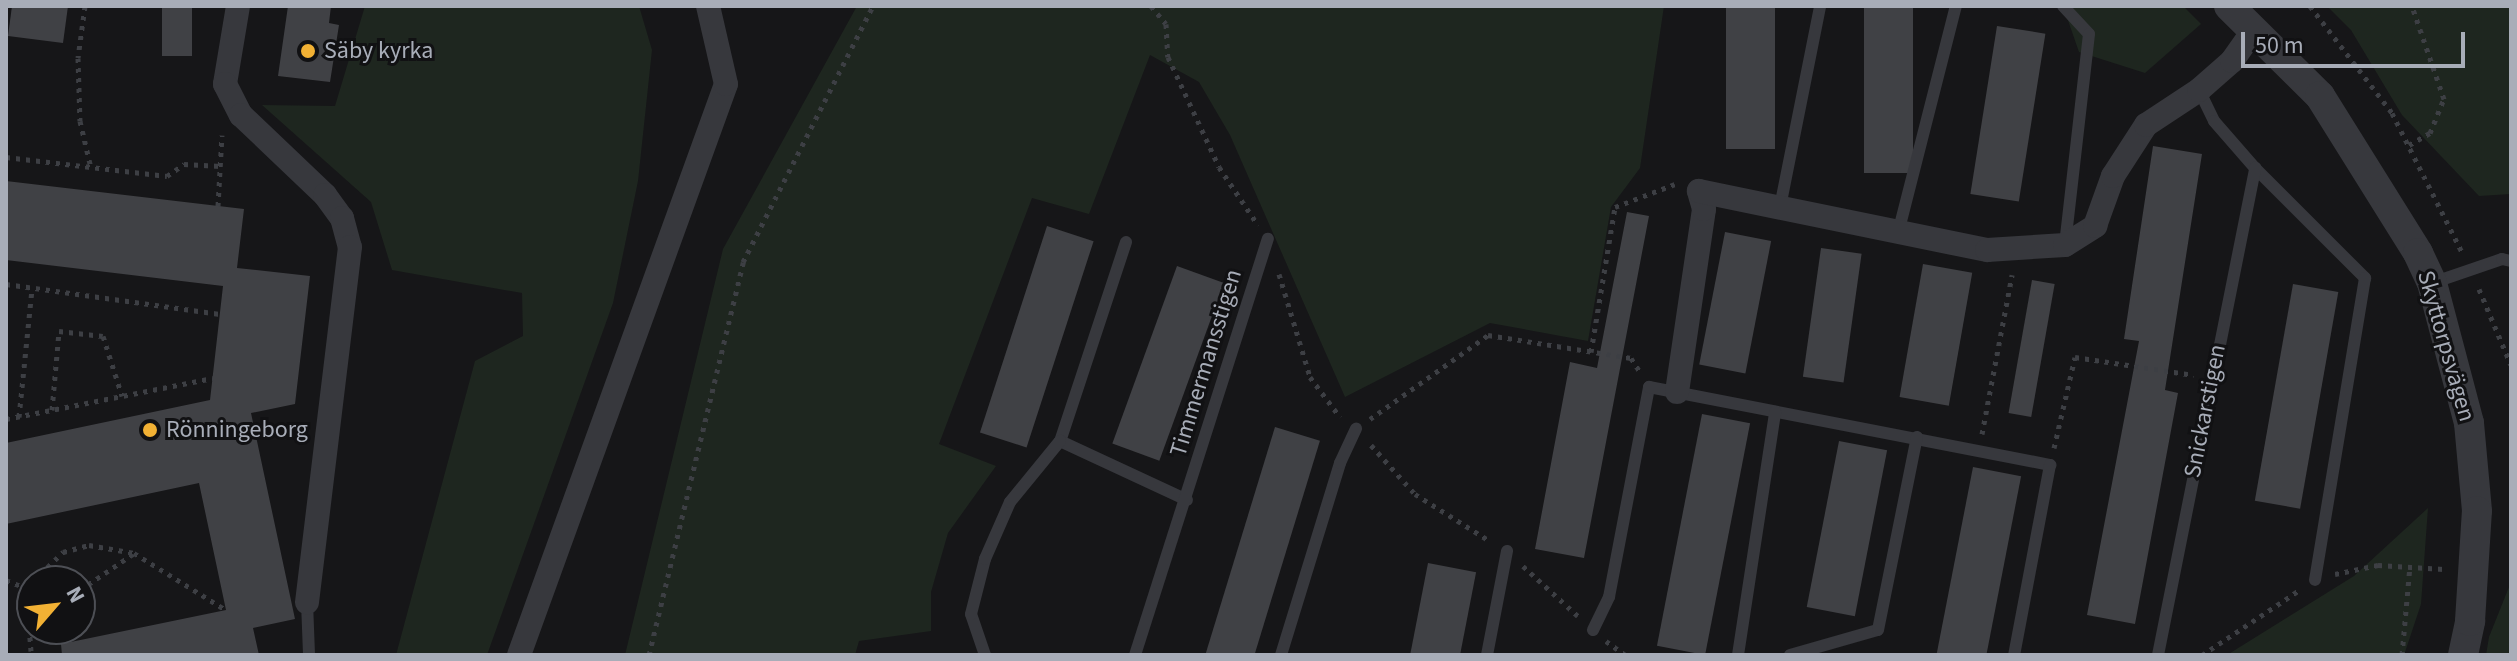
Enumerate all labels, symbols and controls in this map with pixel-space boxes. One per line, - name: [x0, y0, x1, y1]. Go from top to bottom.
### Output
- scale bar: [2245, 16, 2469, 66]
- text: 50 m: [2255, 28, 2304, 63]
- place label: Säby kyrka: [324, 37, 433, 65]
- marker: Säby kyrka: [299, 42, 317, 60]
- street label: Timmermansstigen: [1164, 266, 1248, 460]
- street label: Skyttorpsvägen: [2411, 267, 2481, 425]
- street label: Snickarstigen: [2178, 342, 2232, 480]
- place label: Rönningeborg: [166, 416, 308, 444]
- marker: Rönningeborg: [141, 421, 159, 439]
- north arrow: [16, 565, 96, 645]
- text: N: [58, 581, 93, 609]

